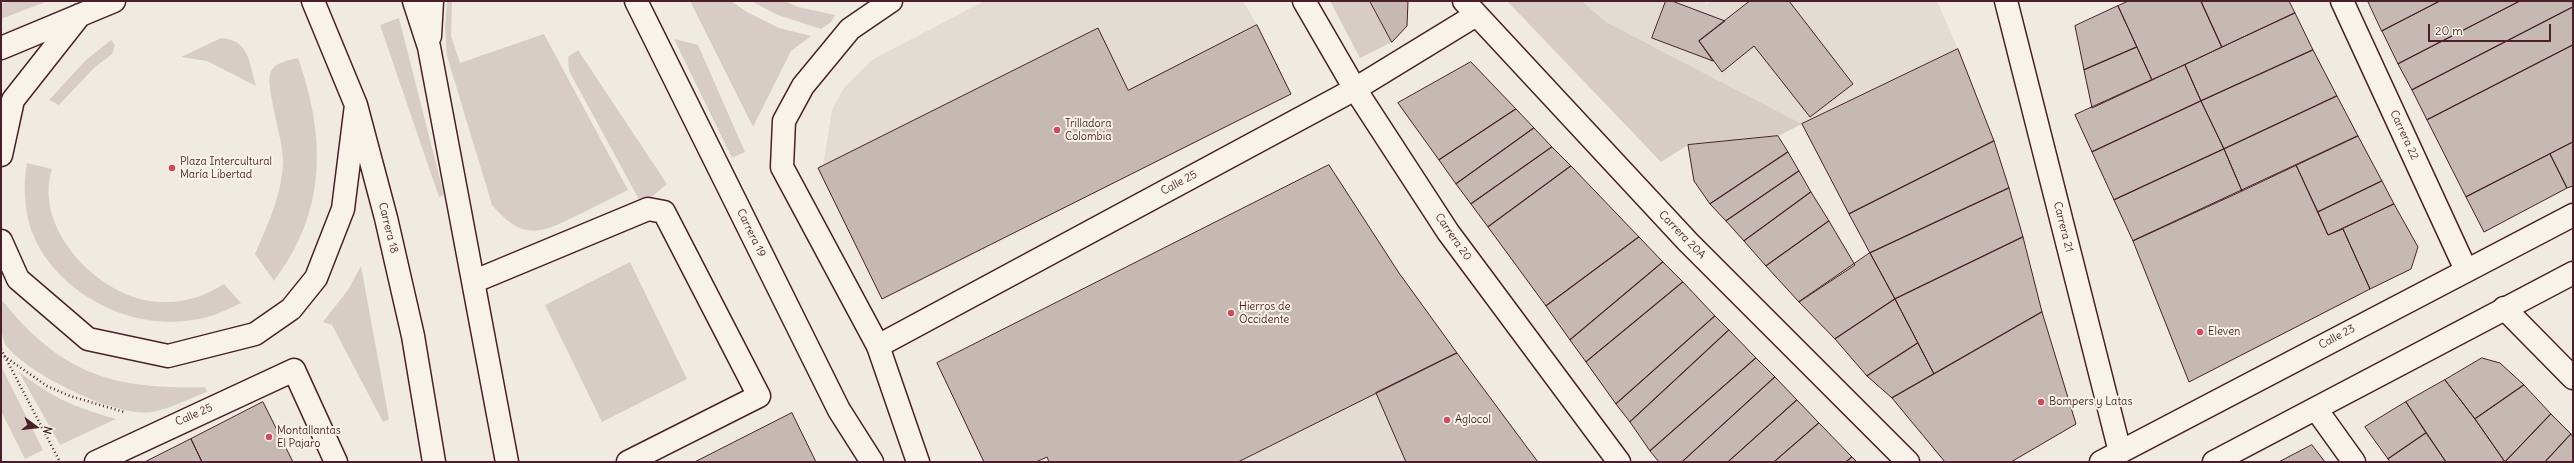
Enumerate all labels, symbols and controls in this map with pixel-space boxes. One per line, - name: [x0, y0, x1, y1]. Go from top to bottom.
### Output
- scale bar: [2430, 16, 2553, 42]
- text: 20 m: [2435, 23, 2463, 38]
- street label: Carrera 22: [2387, 108, 2421, 162]
- place label: Trilladora Colombia: [1065, 117, 1111, 143]
- marker: Trilladora Colombia: [1052, 125, 1062, 135]
- place label: Plaza Intercultural María Libertad: [180, 155, 272, 181]
- marker: Plaza Intercultural María Libertad: [167, 163, 177, 173]
- street label: Calle 25: [1159, 168, 1199, 198]
- street label: Carrera 21: [2050, 200, 2076, 254]
- street label: Carrera 18: [375, 201, 401, 255]
- street label: Carrera 19: [734, 207, 768, 259]
- street label: Carrera 20A: [1656, 208, 1708, 262]
- street label: Carrera 20: [1432, 211, 1474, 263]
- place label: Hierros de Occidente: [1239, 300, 1290, 326]
- marker: Hierros de Occidente: [1226, 308, 1236, 318]
- street label: Calle 23: [2317, 322, 2357, 352]
- place label: Eleven: [2208, 325, 2240, 339]
- marker: Eleven: [2195, 327, 2205, 337]
- place label: Bompers y Latas: [2049, 395, 2132, 409]
- marker: Bompers y Latas: [2036, 397, 2046, 407]
- street label: Calle 25: [173, 401, 215, 429]
- north arrow: [16, 407, 56, 447]
- place label: Aglocol: [1455, 413, 1491, 427]
- marker: Aglocol: [1442, 415, 1452, 425]
- place label: Montallantas El Pajaro: [277, 424, 341, 450]
- text: N: [40, 425, 55, 436]
- marker: Montallantas El Pajaro: [264, 432, 274, 442]

